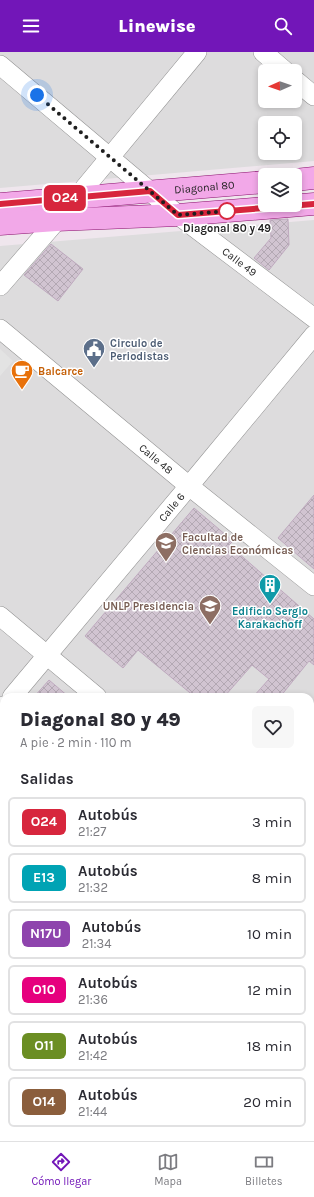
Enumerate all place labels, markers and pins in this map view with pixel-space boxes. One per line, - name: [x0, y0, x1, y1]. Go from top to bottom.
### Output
- marker: Diagonal 80 y 49: [218, 202, 236, 220]
- place label: Diagonal 80 y 49: [183, 222, 271, 235]
- public building icon: Circulo de Periodistas: [81, 336, 107, 369]
- place label: Circulo de Periodistas: [110, 337, 169, 363]
- cafe icon: Balcarce: [9, 358, 35, 391]
- place label: Balcarce: [38, 365, 83, 378]
- school or university icon: Facultad de Ciencias Económicas: [153, 530, 179, 563]
- place label: Facultad de Ciencias Económicas: [182, 531, 294, 557]
- building icon: Edificio Sergio Karakachoff: [257, 572, 283, 605]
- school or university icon: UNLP Presidencia: [197, 593, 223, 626]
- place label: UNLP Presidencia: [103, 600, 194, 613]
- place label: Edificio Sergio Karakachoff: [232, 605, 308, 631]

